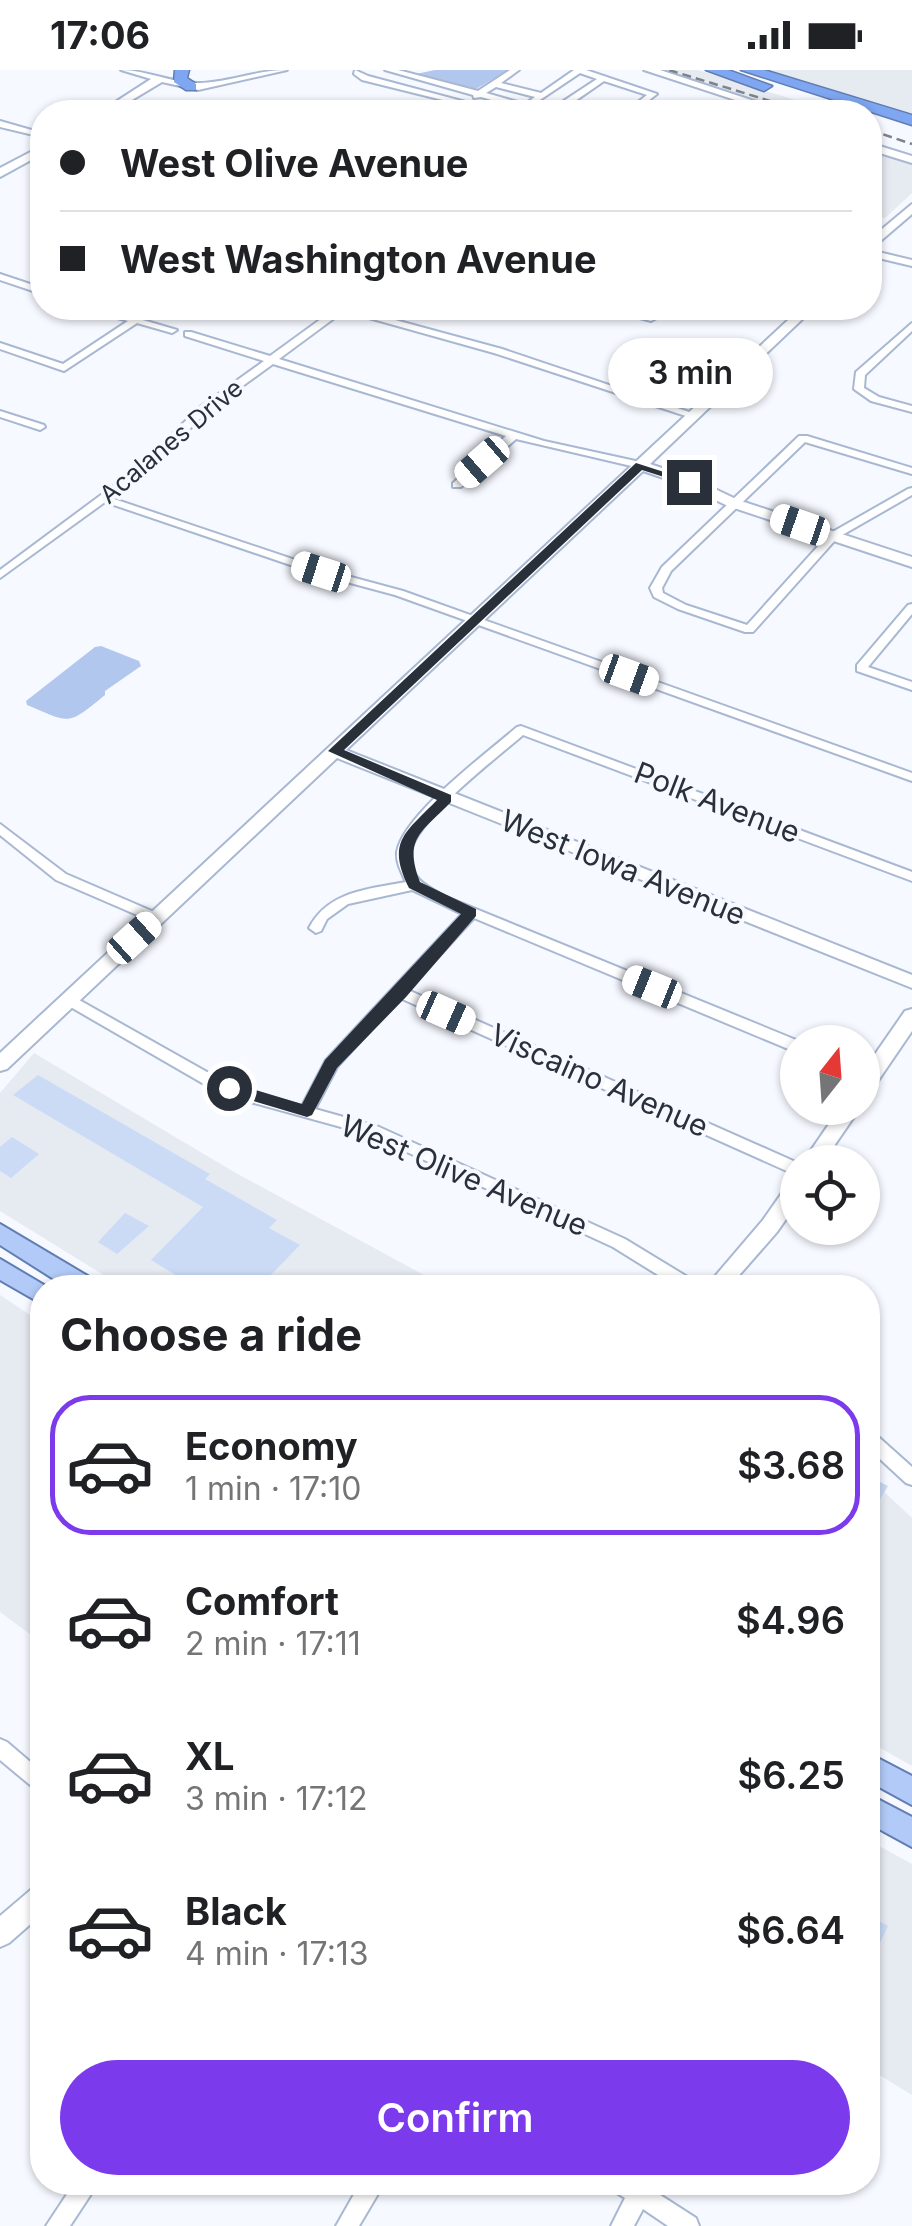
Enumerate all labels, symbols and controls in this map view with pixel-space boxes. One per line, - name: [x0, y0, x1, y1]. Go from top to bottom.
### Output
- text: 17:06: [50, 12, 150, 58]
- text: West Olive Avenue: [120, 140, 468, 186]
- text: West Washington Avenue: [120, 236, 597, 282]
- callout: 3 min: [606, 337, 772, 407]
- text: 3 min: [648, 353, 733, 392]
- street label: Acalanes Drive: [93, 372, 249, 510]
- car: [450, 431, 514, 493]
- route end: [667, 460, 712, 505]
- car: [767, 501, 833, 549]
- car: [288, 548, 354, 596]
- car: [596, 651, 662, 699]
- street label: Polk Avenue: [629, 754, 805, 850]
- street label: West Iowa Avenue: [496, 802, 751, 933]
- car: [102, 907, 166, 969]
- car: [619, 962, 685, 1012]
- car: [412, 987, 480, 1039]
- street label: Viscaino Avenue: [485, 1016, 714, 1144]
- north arrow: [780, 1025, 880, 1125]
- map controls: [780, 1025, 880, 1245]
- route start: [207, 1066, 252, 1111]
- street label: West Olive Avenue: [336, 1107, 593, 1243]
- button: locate: [780, 1145, 880, 1245]
- text: Choose a ride: [60, 1307, 362, 1362]
- icon: car: [65, 1420, 155, 1510]
- text: Economy: [185, 1423, 358, 1469]
- text: $3.68: [737, 1442, 845, 1488]
- text: 1 min · 17:10: [185, 1469, 361, 1508]
- icon: car: [65, 1575, 155, 1665]
- text: Comfort: [185, 1578, 339, 1624]
- text: $4.96: [736, 1597, 845, 1643]
- text: 2 min · 17:11: [185, 1624, 361, 1663]
- icon: car: [65, 1730, 155, 1820]
- text: XL: [185, 1733, 235, 1779]
- text: $6.25: [737, 1752, 845, 1798]
- text: 3 min · 17:12: [185, 1779, 367, 1818]
- icon: car: [65, 1885, 155, 1975]
- text: Black: [185, 1888, 287, 1934]
- text: $6.64: [736, 1907, 845, 1953]
- text: 4 min · 17:13: [185, 1934, 369, 1973]
- button: Confirm: [60, 2060, 850, 2175]

